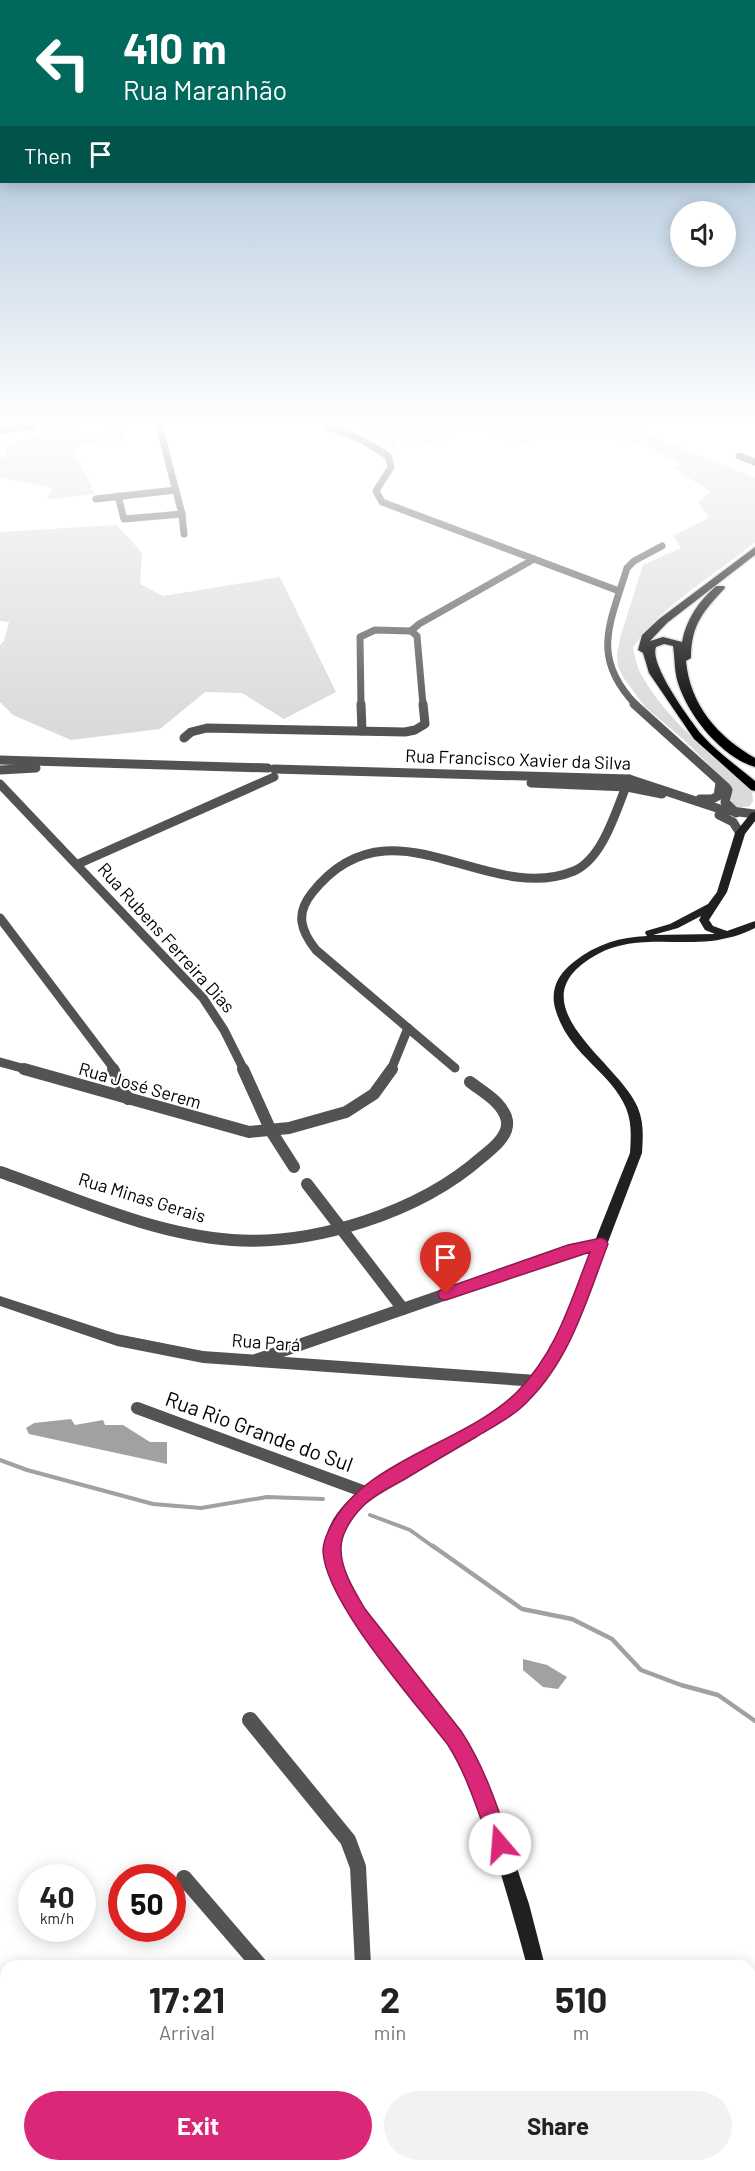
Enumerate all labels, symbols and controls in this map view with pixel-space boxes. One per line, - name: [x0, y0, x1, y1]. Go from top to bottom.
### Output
- text: 410 m: [123, 22, 227, 72]
- icon: left: [24, 24, 102, 102]
- text: Rua Maranhão: [123, 73, 287, 105]
- icon: arrive: [84, 138, 117, 171]
- text: Then: [24, 142, 72, 168]
- map controls: [670, 201, 736, 267]
- button: sound: [670, 201, 736, 267]
- street label: Rua Francisco Xavier da Silva: [405, 744, 631, 774]
- street label: Rua Rubens Ferreira Dias: [93, 858, 240, 1017]
- street label: Rua José Serem: [76, 1057, 204, 1113]
- street label: Rua Minas Gerais: [76, 1167, 208, 1227]
- pin: [420, 1232, 471, 1294]
- icon: arrive: [429, 1241, 462, 1274]
- street label: Rua Pará: [231, 1329, 301, 1355]
- street label: Rua Rio Grande do Sul: [162, 1385, 357, 1476]
- position arrow: [468, 1812, 532, 1876]
- speed limit sign: 50: [108, 1864, 186, 1942]
- text: 40: [39, 1878, 75, 1914]
- text: km/h: [40, 1909, 74, 1927]
- text: 17:21: [149, 1977, 225, 2020]
- text: 2: [380, 1977, 400, 2020]
- text: 510: [555, 1977, 607, 2020]
- text: Arrival: [159, 2020, 215, 2044]
- text: min: [374, 2020, 406, 2044]
- text: m: [573, 2020, 589, 2044]
- button: Exit: [24, 2091, 372, 2160]
- button: Share: [384, 2091, 732, 2160]

